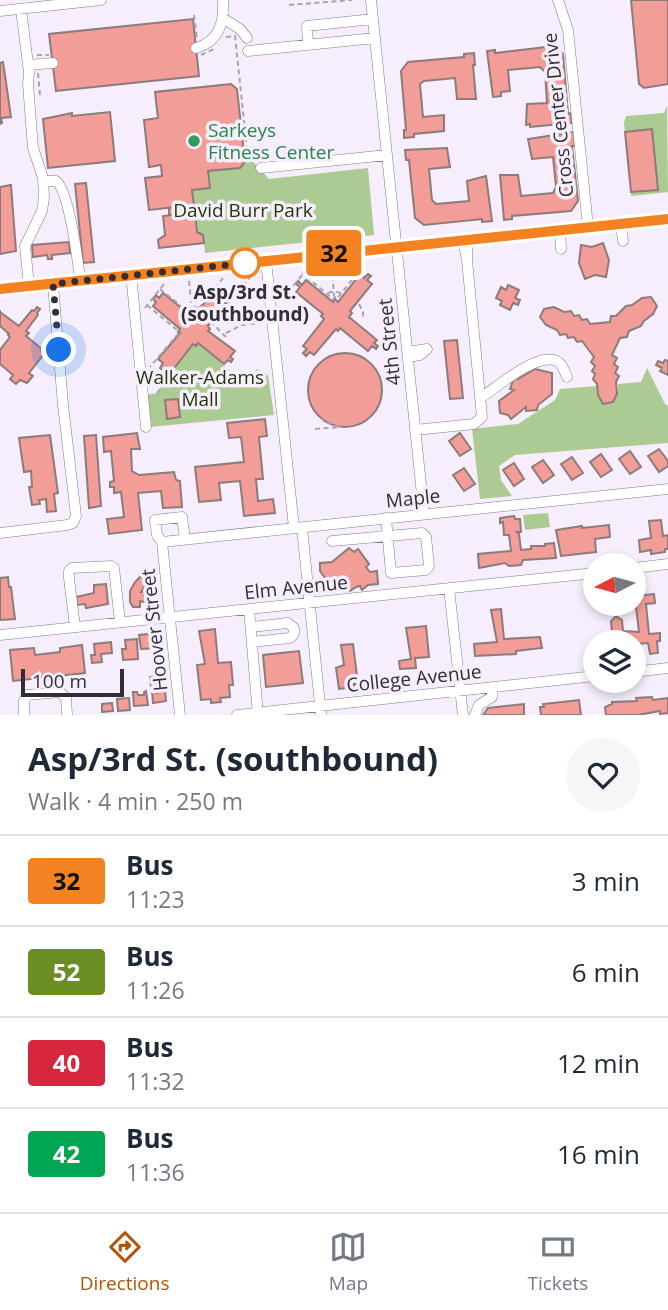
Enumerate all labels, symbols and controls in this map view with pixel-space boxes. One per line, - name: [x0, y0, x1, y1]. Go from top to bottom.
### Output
- street label: Cross Center Drive: [536, 32, 580, 198]
- place label: Sarkeys Fitness Center: [208, 117, 334, 165]
- marker: Sarkeys Fitness Center: [186, 133, 202, 149]
- park label: David Burr Park: [173, 197, 313, 223]
- line badge: 32: [302, 230, 366, 276]
- text: 32: [320, 236, 348, 269]
- marker: Asp/3rd St. (southbound): [230, 248, 260, 278]
- place label: Asp/3rd St. (southbound): [181, 279, 309, 327]
- street label: 4th Street: [371, 297, 406, 387]
- your location: [41, 332, 76, 367]
- park label: Walker-Adams Mall: [136, 364, 264, 412]
- street label: Maple: [384, 482, 442, 514]
- north arrow: [583, 553, 646, 616]
- map controls: [583, 553, 646, 693]
- street label: Hoover Street: [135, 567, 173, 692]
- street label: Elm Avenue: [243, 569, 349, 605]
- button: layers: [583, 630, 646, 693]
- street label: College Avenue: [345, 658, 483, 698]
- scale bar: [21, 666, 124, 698]
- text: 100 m: [32, 668, 87, 694]
- text: Asp/3rd St. (southbound): [28, 736, 438, 781]
- button: heart: [566, 738, 640, 812]
- text: Walk · 4 min · 250 m: [28, 785, 243, 817]
- text: Bus: [126, 847, 173, 883]
- text: 3 min: [572, 863, 640, 899]
- text: 32: [53, 864, 80, 897]
- text: 11:23: [126, 883, 185, 915]
- text: Bus: [126, 938, 173, 974]
- text: 6 min: [572, 954, 640, 990]
- text: 52: [53, 955, 80, 988]
- text: 11:26: [126, 974, 185, 1006]
- text: Bus: [126, 1029, 173, 1065]
- text: 12 min: [557, 1045, 640, 1081]
- text: 40: [53, 1046, 80, 1079]
- text: 11:32: [126, 1065, 185, 1097]
- text: Bus: [126, 1120, 173, 1156]
- text: 16 min: [557, 1136, 640, 1172]
- text: 42: [53, 1137, 80, 1170]
- text: 11:36: [126, 1156, 185, 1188]
- tab: Directions: [80, 1228, 170, 1296]
- tab: Map: [329, 1228, 368, 1296]
- tab: Tickets: [527, 1228, 588, 1296]

